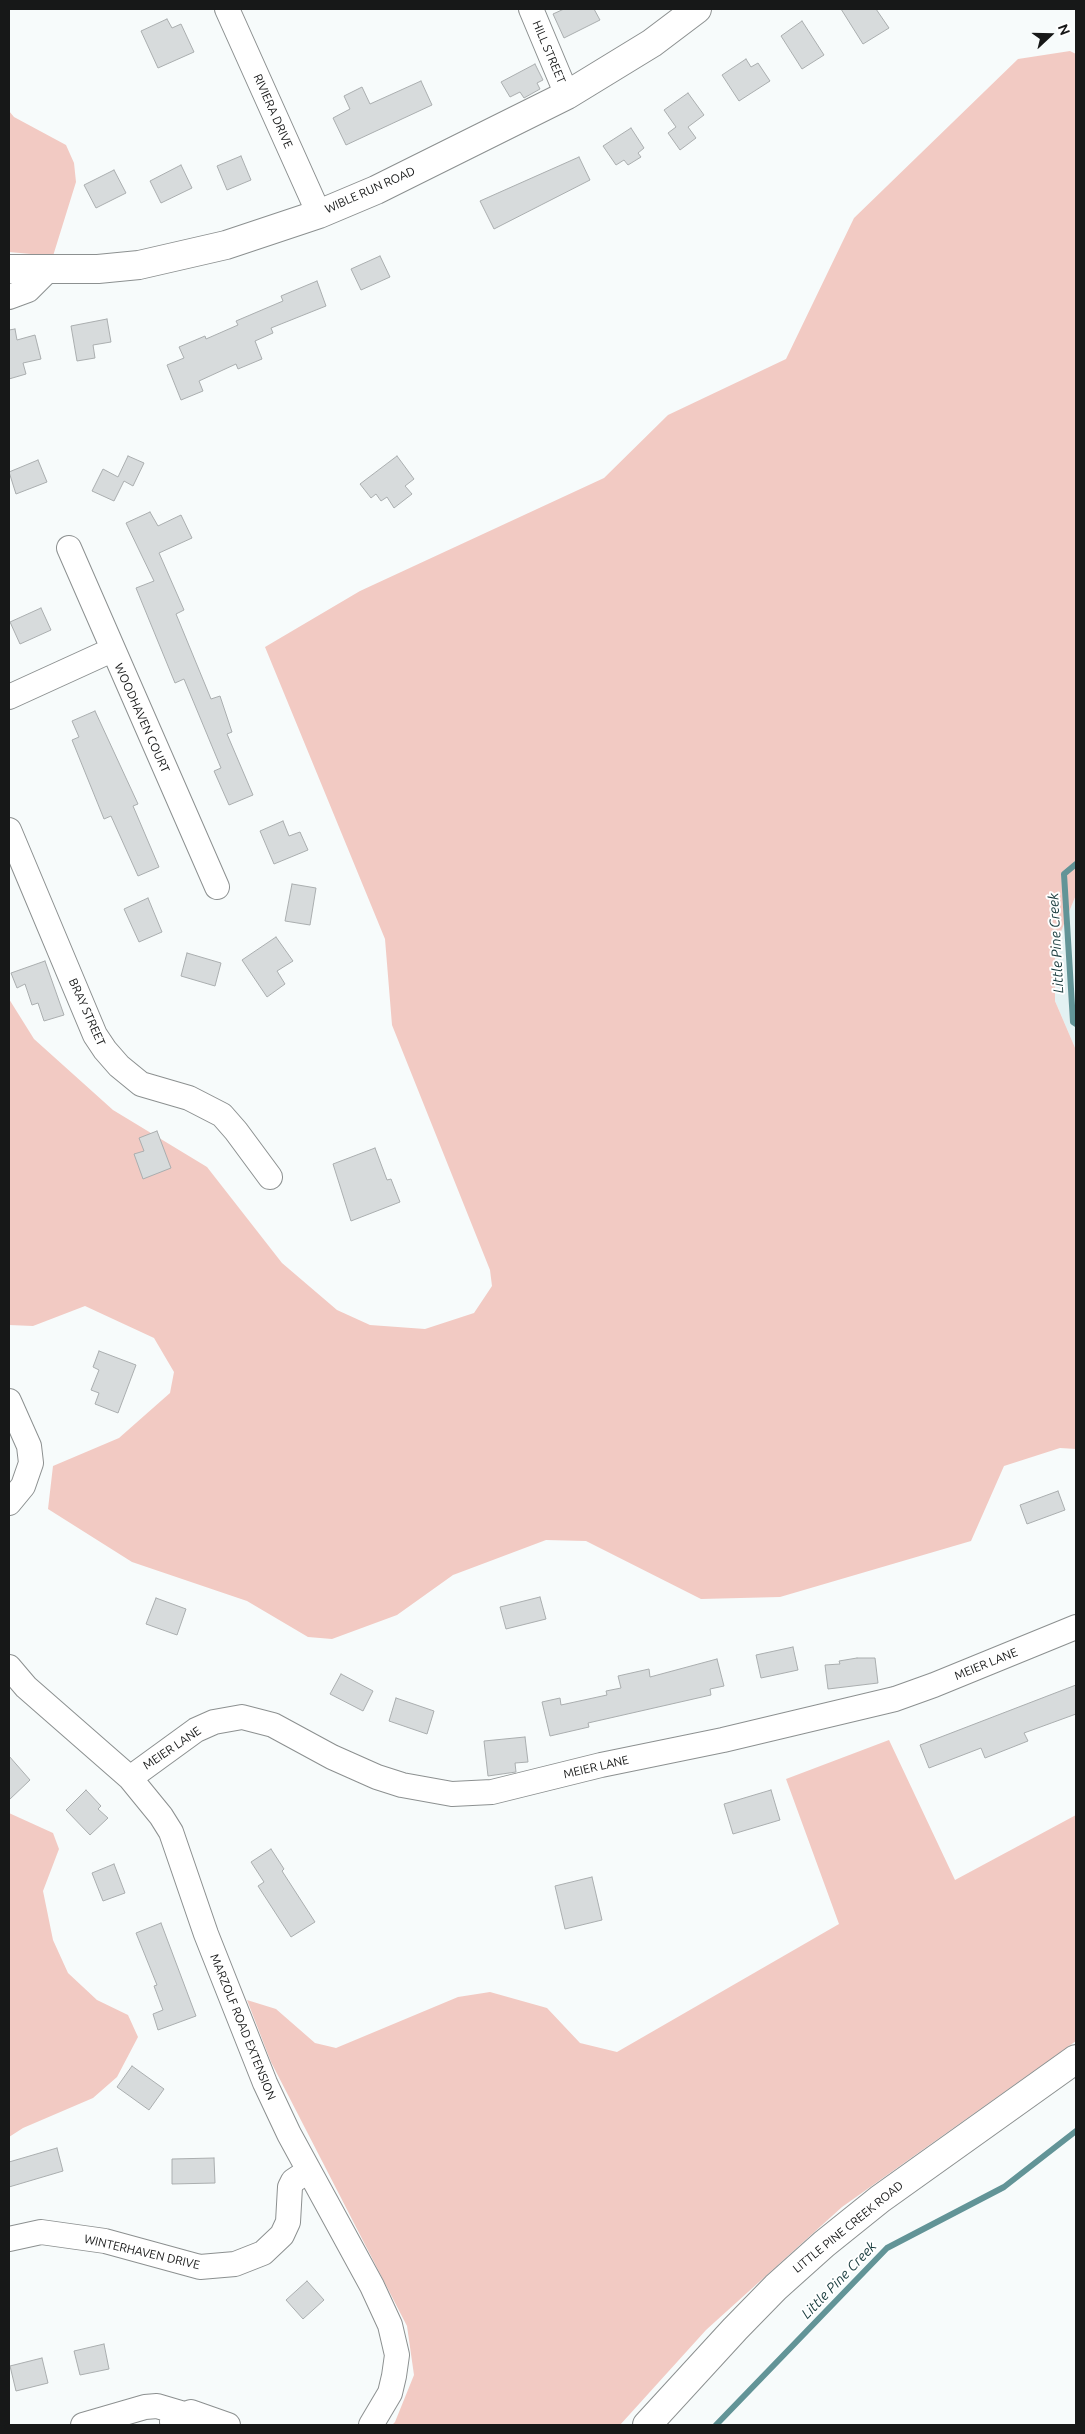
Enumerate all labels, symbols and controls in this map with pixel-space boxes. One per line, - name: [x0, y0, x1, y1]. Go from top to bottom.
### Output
- north arrow: [1025, 10, 1075, 60]
- street label: HILL STREET: [529, 18, 569, 86]
- text: N: [1055, 22, 1073, 37]
- street label: RIVIERA DRIVE: [250, 72, 296, 150]
- street label: WIBLE RUN ROAD: [323, 164, 417, 216]
- street label: WOODHAVEN COURT: [111, 661, 173, 775]
- water label: Little Pine Creek: [1045, 892, 1067, 994]
- street label: BRAY STREET: [66, 976, 108, 1048]
- street label: MEIER LANE: [952, 1645, 1020, 1683]
- street label: MEIER LANE: [140, 1723, 204, 1773]
- street label: MEIER LANE: [562, 1752, 630, 1782]
- street label: MARZOLF ROAD EXTENSION: [207, 1952, 279, 2102]
- street label: LITTLE PINE CREEK ROAD: [790, 2178, 906, 2276]
- street label: WINTERHAVEN DRIVE: [83, 2232, 201, 2272]
- water label: Little Pine Creek: [798, 2238, 880, 2322]

